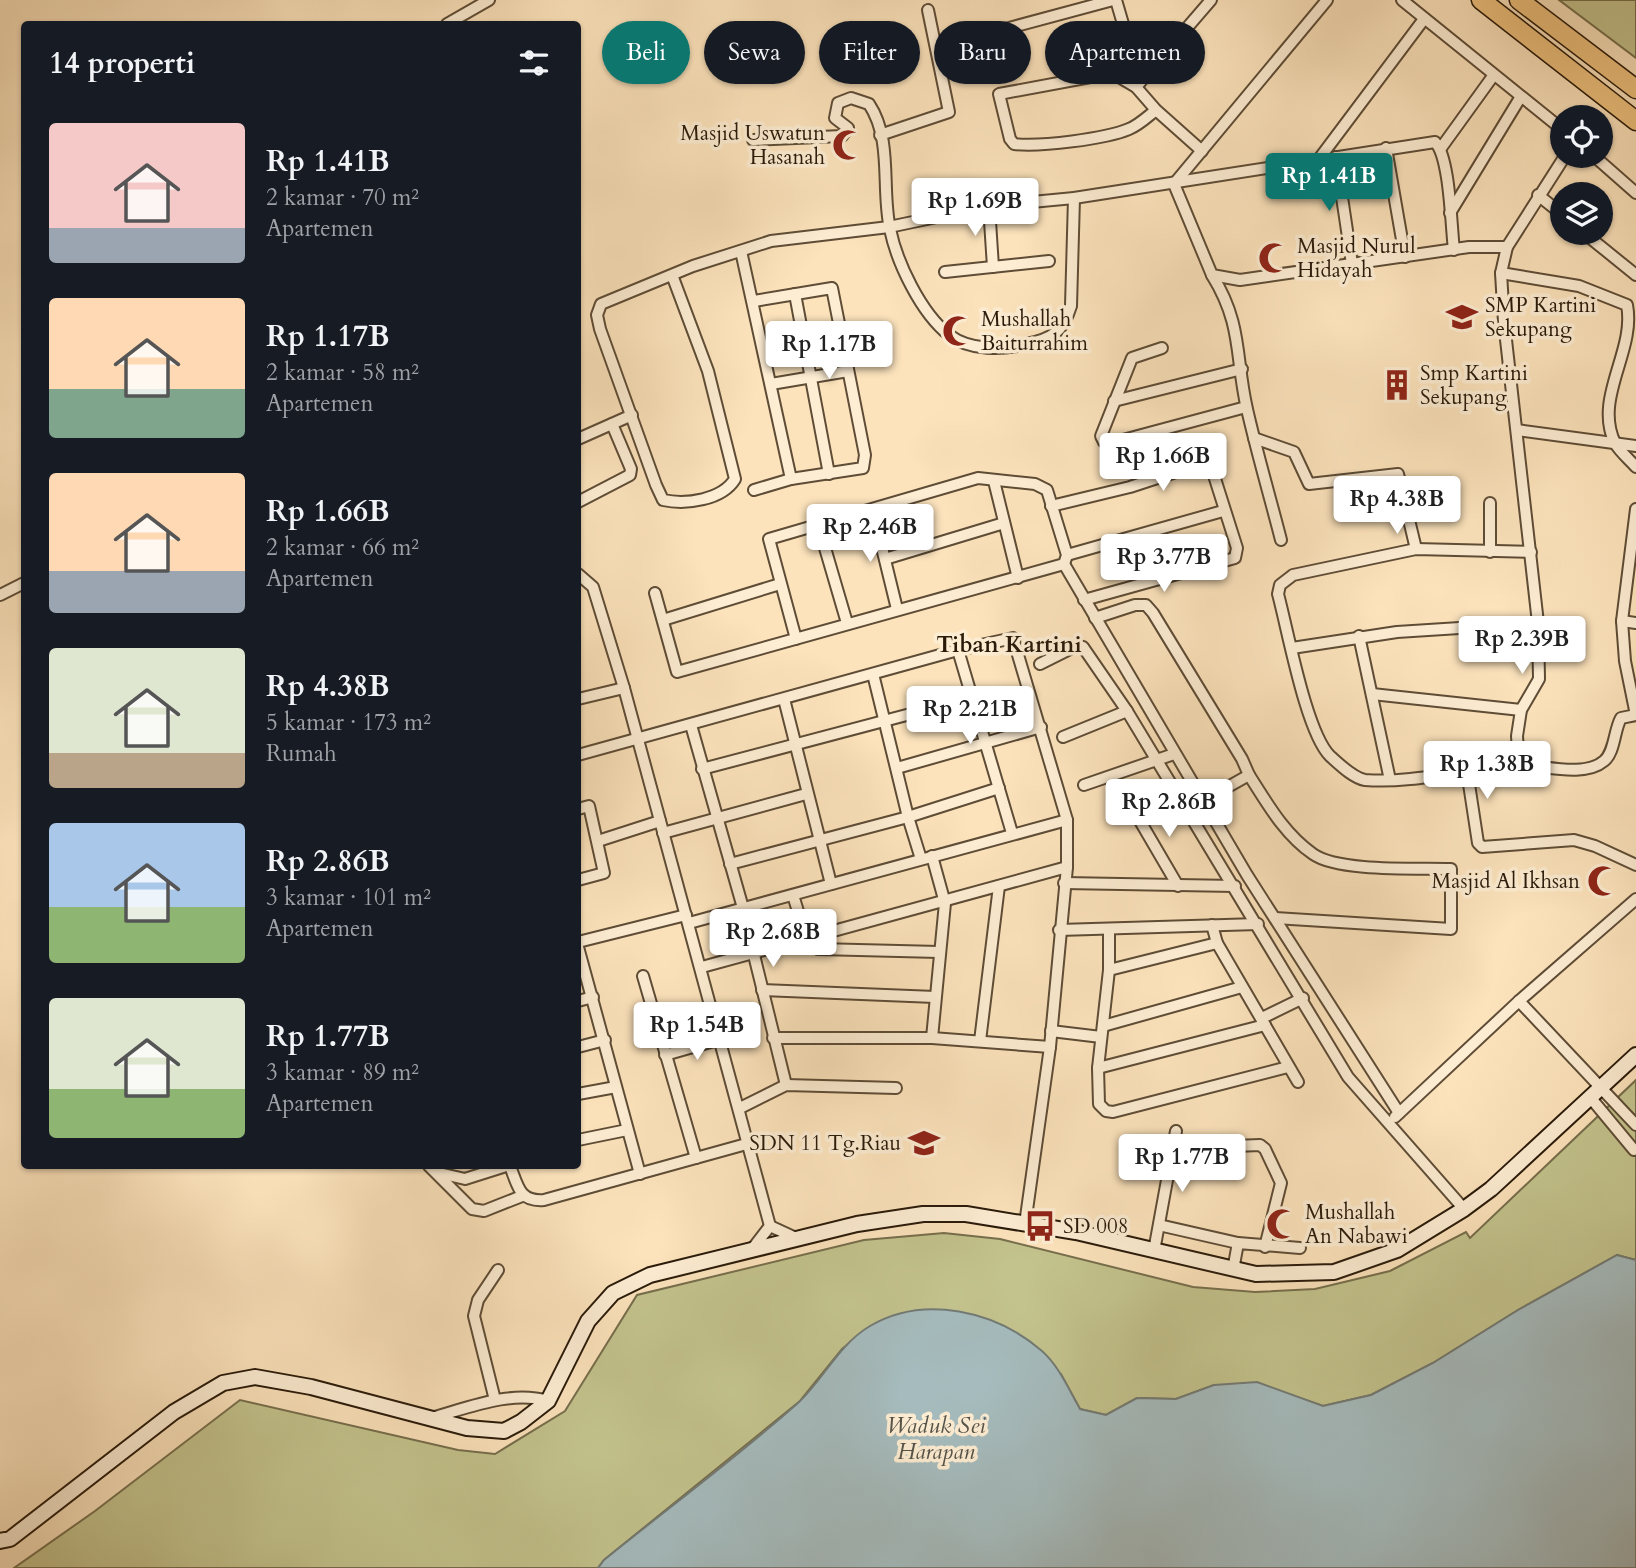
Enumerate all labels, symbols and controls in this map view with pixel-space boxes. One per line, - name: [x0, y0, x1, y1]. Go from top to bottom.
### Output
- chip: Beli: [602, 21, 690, 84]
- chip: Sewa: [704, 21, 805, 84]
- chip: Filter: [819, 21, 920, 84]
- chip: Baru: [934, 21, 1031, 84]
- chip: Apartemen: [1045, 21, 1205, 84]
- text: 14 properti: [49, 43, 195, 84]
- icon: filters: [515, 44, 553, 82]
- map controls: [1550, 105, 1613, 245]
- button: locate: [1550, 105, 1613, 168]
- place label: Masjid Uswatun Hasanah: [680, 119, 825, 172]
- mosque icon: Masjid Uswatun Hasanah: [831, 128, 865, 162]
- text: Rp 1.41B: [266, 141, 390, 182]
- icon: home: [105, 151, 189, 235]
- pin: Rp 1.41B: [1257, 154, 1401, 213]
- text: Rp 1.41B: [1282, 160, 1376, 191]
- pin: Rp 1.69B: [903, 178, 1047, 238]
- text: 2 kamar · 70 m²: [266, 182, 419, 213]
- button: layers: [1550, 182, 1613, 245]
- text: Rp 1.69B: [928, 185, 1022, 216]
- text: Apartemen: [266, 213, 374, 244]
- place label: Masjid Nurul Hidayah: [1297, 232, 1415, 285]
- mosque icon: Masjid Nurul Hidayah: [1257, 241, 1291, 275]
- place label: SMP Kartini Sekupang: [1485, 291, 1596, 344]
- school or university icon: SMP Kartini Sekupang: [1445, 300, 1479, 334]
- place label: Mushallah Baiturrahim: [981, 305, 1088, 358]
- mosque icon: Mushallah Baiturrahim: [941, 314, 975, 348]
- text: Rp 1.17B: [266, 316, 390, 357]
- pin: Rp 1.17B: [757, 322, 901, 381]
- icon: home: [105, 326, 189, 410]
- text: Rp 1.17B: [782, 328, 876, 359]
- text: 2 kamar · 58 m²: [266, 357, 419, 388]
- place label: Smp Kartini Sekupang: [1420, 359, 1528, 412]
- building icon: Smp Kartini Sekupang: [1380, 368, 1414, 402]
- text: Apartemen: [266, 388, 374, 419]
- pin: Rp 1.66B: [1091, 434, 1235, 493]
- text: Rp 1.66B: [1116, 440, 1210, 471]
- pin: Rp 4.38B: [1325, 476, 1469, 536]
- text: Rp 4.38B: [1350, 483, 1444, 514]
- text: Rp 1.66B: [266, 491, 390, 532]
- icon: home: [105, 501, 189, 585]
- pin: Rp 2.46B: [798, 504, 942, 564]
- text: Rp 2.46B: [823, 511, 917, 542]
- text: 2 kamar · 66 m²: [266, 532, 419, 563]
- pin: Rp 3.77B: [1092, 534, 1236, 594]
- text: Rp 3.77B: [1117, 541, 1211, 572]
- text: Apartemen: [266, 563, 374, 594]
- pin: Rp 2.39B: [1450, 616, 1594, 676]
- text: Rp 2.39B: [1475, 623, 1569, 654]
- district label: Tiban Kartini: [936, 629, 1082, 660]
- text: Rp 4.38B: [266, 666, 390, 707]
- icon: home: [105, 676, 189, 760]
- pin: Rp 2.21B: [898, 686, 1042, 746]
- text: Rp 2.21B: [923, 693, 1017, 724]
- text: 5 kamar · 173 m²: [266, 707, 431, 738]
- text: Rumah: [266, 738, 337, 769]
- pin: Rp 1.38B: [1415, 742, 1559, 801]
- text: Rp 1.38B: [1440, 748, 1534, 779]
- pin: Rp 2.86B: [1097, 780, 1241, 839]
- text: Rp 2.86B: [1122, 786, 1216, 817]
- text: Rp 2.86B: [266, 841, 390, 882]
- icon: home: [105, 851, 189, 935]
- mosque icon: Masjid Al Ikhsan: [1586, 864, 1620, 898]
- place label: Masjid Al Ikhsan: [1432, 867, 1580, 896]
- text: 3 kamar · 101 m²: [266, 882, 431, 913]
- pin: Rp 2.68B: [701, 909, 845, 969]
- text: Apartemen: [266, 913, 374, 944]
- text: Rp 2.68B: [726, 916, 820, 947]
- pin: Rp 1.54B: [625, 1002, 769, 1062]
- text: Rp 1.54B: [650, 1009, 744, 1040]
- text: Rp 1.77B: [266, 1016, 390, 1057]
- icon: home: [105, 1026, 189, 1110]
- text: 3 kamar · 89 m²: [266, 1057, 419, 1088]
- text: Apartemen: [266, 1088, 374, 1119]
- school or university icon: SDN 11 Tg.Riau: [907, 1126, 941, 1160]
- place label: SDN 11 Tg.Riau: [749, 1129, 901, 1158]
- pin: Rp 1.77B: [1110, 1134, 1254, 1194]
- text: Rp 1.77B: [1135, 1141, 1229, 1172]
- place label: Mushallah An Nabawi: [1305, 1198, 1408, 1251]
- mosque icon: Mushallah An Nabawi: [1265, 1207, 1299, 1241]
- bus stop icon: SD 008: [1023, 1209, 1057, 1243]
- place label: SD 008: [1063, 1212, 1129, 1241]
- water label: Waduk Sei Harapan: [886, 1410, 986, 1467]

